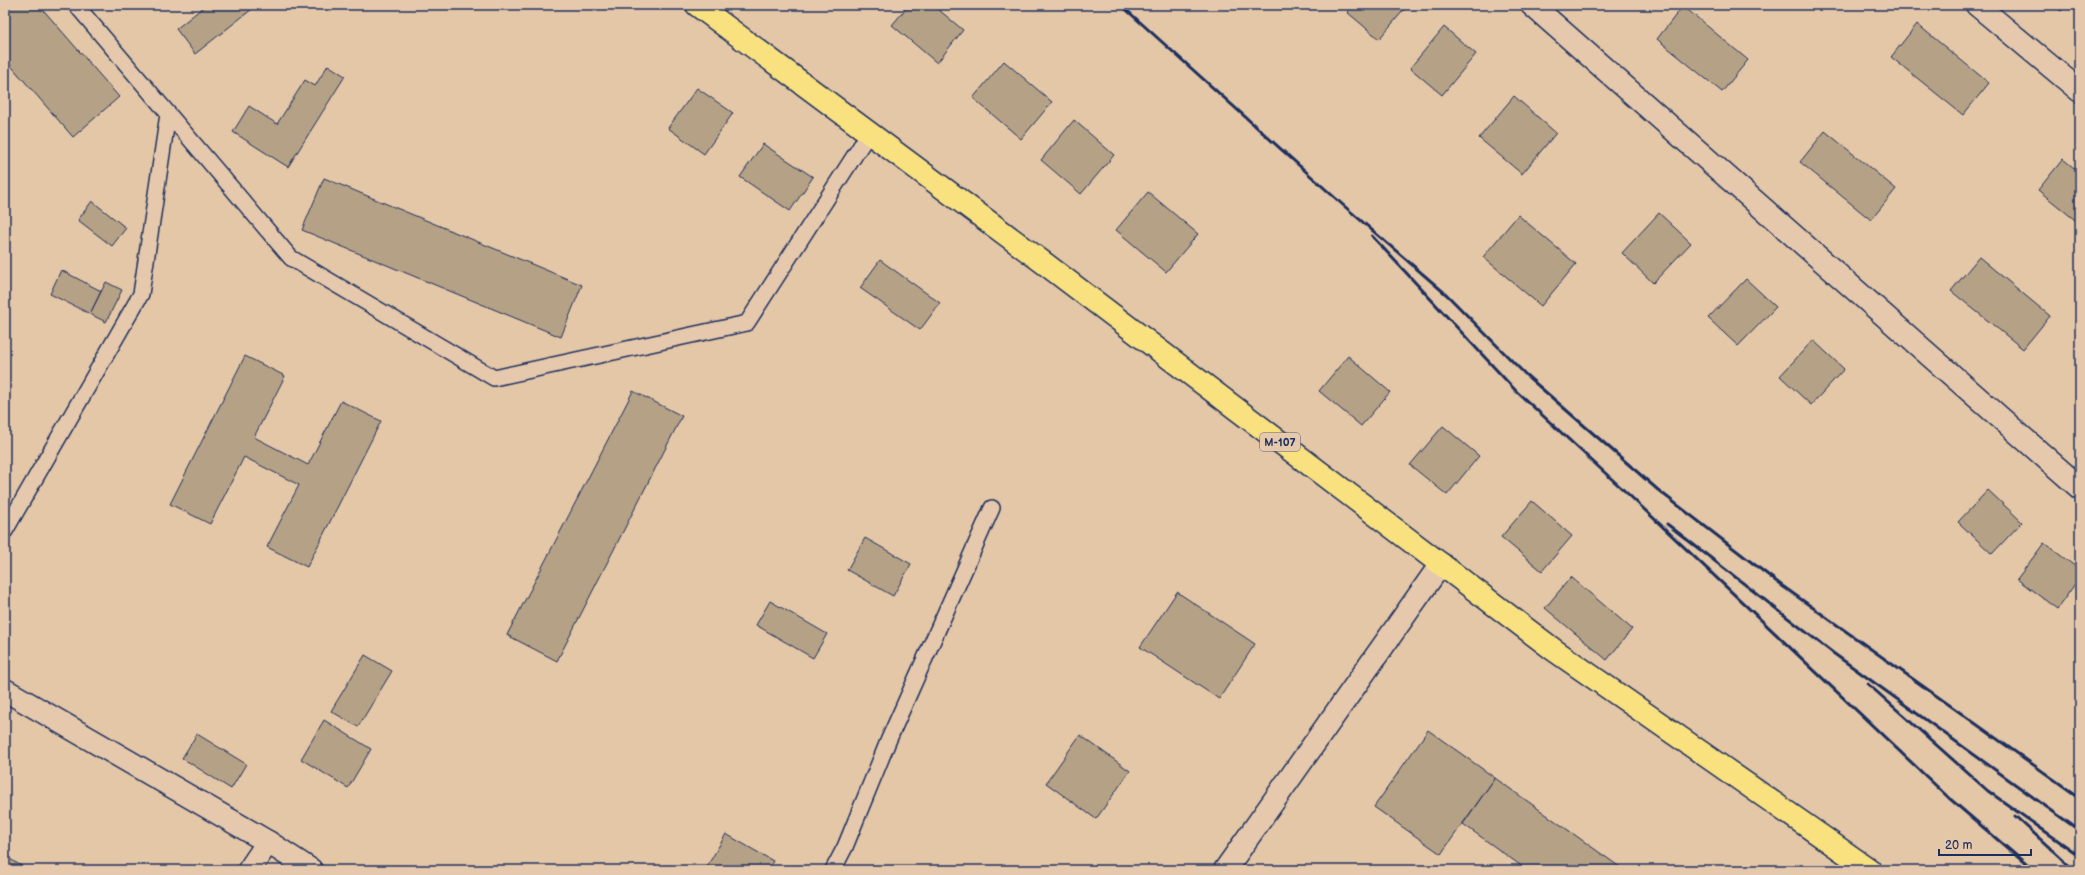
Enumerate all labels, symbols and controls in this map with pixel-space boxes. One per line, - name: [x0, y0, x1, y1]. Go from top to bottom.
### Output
- road number: М-107: [1260, 433, 1300, 451]
- scale bar: [1939, 831, 2031, 857]
- text: 20 m: [1945, 838, 1972, 853]

